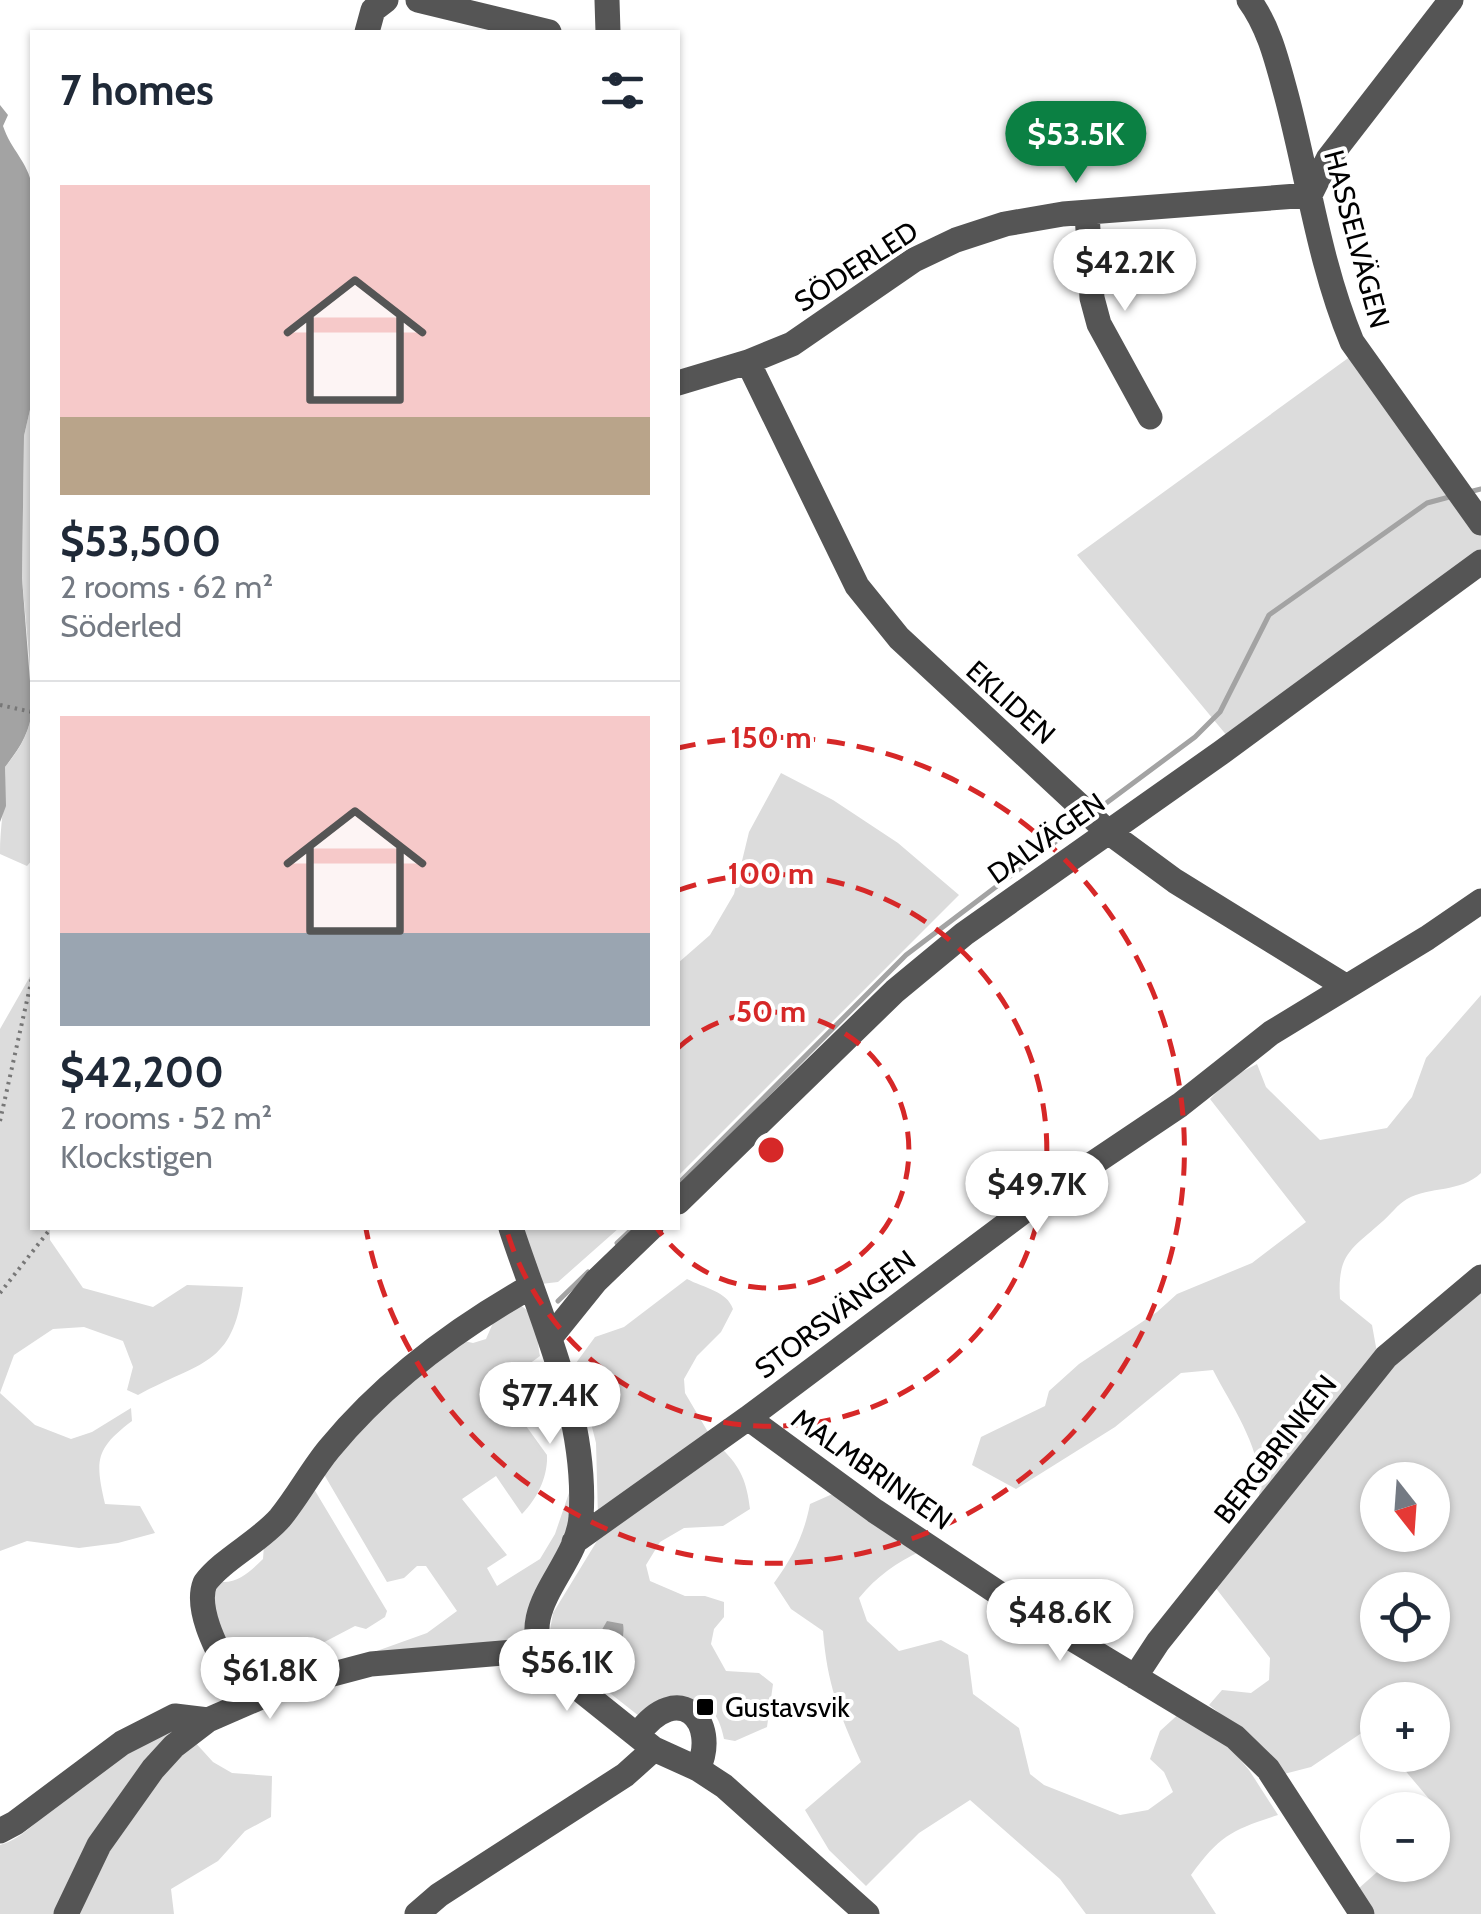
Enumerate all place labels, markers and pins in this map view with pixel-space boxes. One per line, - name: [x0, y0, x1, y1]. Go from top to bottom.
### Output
- pin: $53.5K: [995, 101, 1157, 186]
- pin: $42.2K: [1044, 229, 1206, 314]
- centre of rings: [753, 1132, 789, 1168]
- pin: $49.7K: [956, 1151, 1118, 1236]
- pin: $77.4K: [469, 1362, 631, 1447]
- pin: $48.6K: [979, 1579, 1141, 1664]
- pin: $56.1K: [486, 1629, 648, 1714]
- pin: $61.8K: [189, 1637, 351, 1722]
- place label: Gustavsvik: [725, 1690, 850, 1724]
- marker: Gustavsvik: [694, 1696, 716, 1718]

